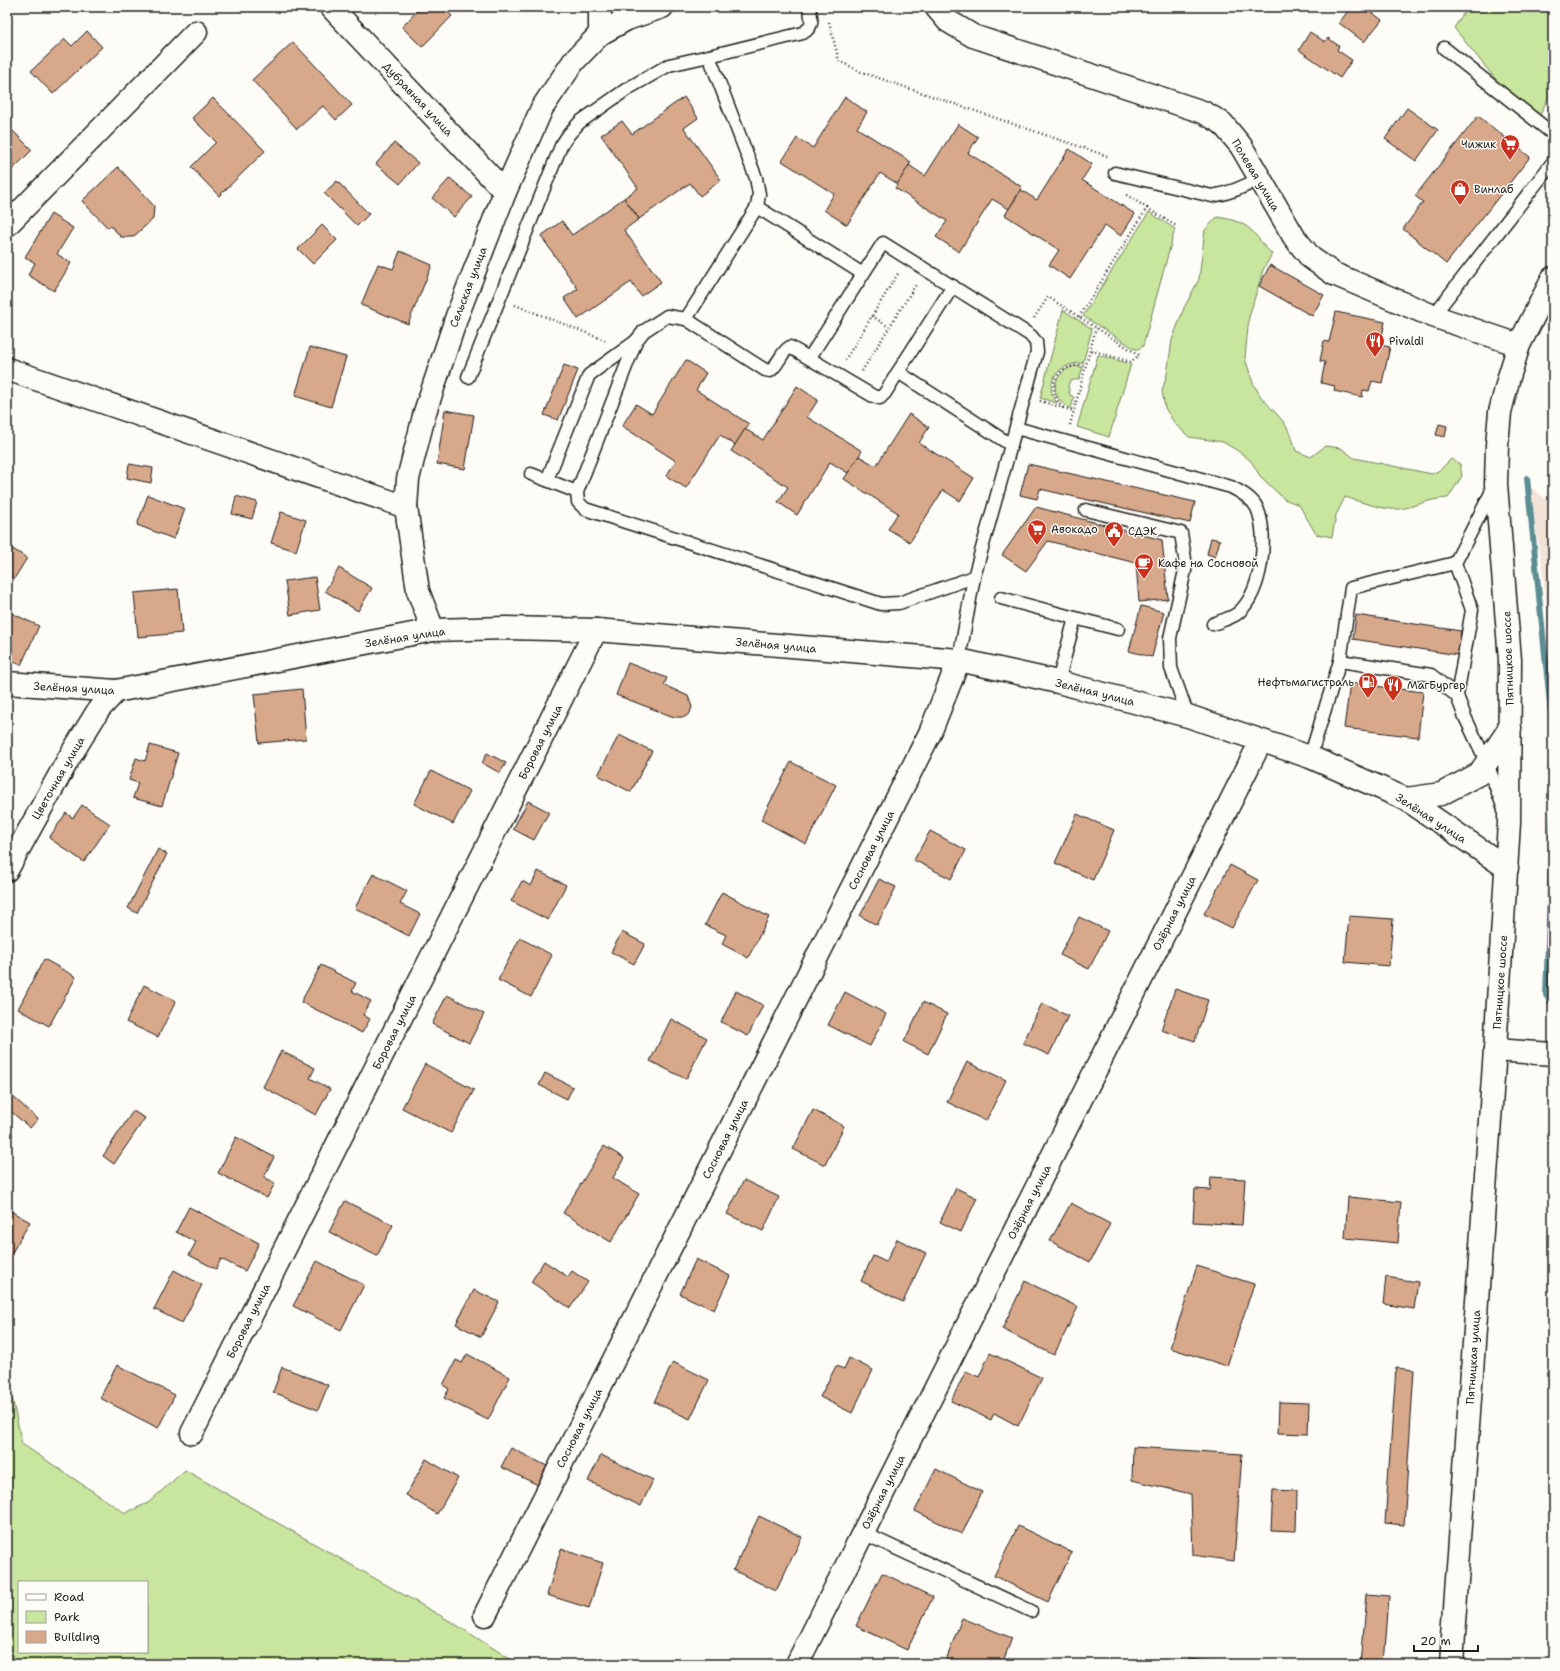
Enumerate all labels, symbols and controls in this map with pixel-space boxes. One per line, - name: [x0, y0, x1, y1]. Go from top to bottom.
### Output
- street label: Дубравная улица: [379, 59, 456, 140]
- supermarket icon: Чижик: [1499, 133, 1521, 161]
- street label: Полевая улица: [1228, 136, 1283, 214]
- place label: Чижик: [1461, 137, 1496, 152]
- shop icon: Винлаб: [1449, 178, 1471, 206]
- place label: Винлаб: [1474, 182, 1514, 197]
- street label: Сельская улица: [446, 245, 491, 330]
- restaurant icon: Pivaldi: [1364, 330, 1386, 358]
- place label: Pivaldi: [1389, 334, 1424, 349]
- supermarket icon: Авокадо: [1026, 518, 1048, 546]
- public building icon: СДЭК: [1103, 520, 1125, 548]
- place label: Авокадо: [1051, 522, 1098, 537]
- place label: СДЭК: [1128, 524, 1157, 539]
- cafe icon: Кафе на Сосновой: [1133, 552, 1155, 580]
- place label: Кафе на Сосновой: [1158, 556, 1258, 571]
- street label: Пятницкое шоссе: [1499, 611, 1518, 705]
- street label: Зелёная улица: [364, 624, 447, 651]
- street label: Зелёная улица: [735, 634, 817, 657]
- fuel station icon: Нефтьмагистраль: [1357, 671, 1379, 699]
- restaurant icon: МагБургер: [1382, 674, 1404, 702]
- street label: Зелёная улица: [1054, 675, 1136, 710]
- place label: Нефтьмагистраль: [1258, 675, 1354, 690]
- place label: МагБургер: [1407, 678, 1465, 693]
- street label: Зелёная улица: [33, 679, 115, 698]
- street label: Боровая улица: [515, 702, 566, 782]
- street label: Цветочная улица: [29, 734, 88, 823]
- street label: Зелёная улица: [1393, 790, 1469, 847]
- street label: Сосновая улица: [845, 808, 898, 893]
- street label: Озёрная улица: [1149, 873, 1200, 953]
- street label: Пятницкое шоссе: [1490, 934, 1511, 1030]
- street label: Боровая улица: [369, 992, 420, 1072]
- street label: Сосновая улица: [699, 1097, 752, 1182]
- street label: Озёрная улица: [1004, 1162, 1055, 1242]
- street label: Боровая улица: [223, 1281, 274, 1361]
- street label: Пятницкая улица: [1463, 1309, 1484, 1405]
- street label: Сосновая улица: [553, 1386, 606, 1471]
- street label: Озёрная улица: [858, 1452, 909, 1532]
- legend: [18, 1581, 148, 1653]
- text: Road: [54, 1589, 85, 1605]
- text: Park: [54, 1609, 80, 1625]
- scale bar: [1414, 1627, 1478, 1653]
- text: Building: [54, 1629, 100, 1645]
- text: 20 m: [1420, 1633, 1451, 1649]

